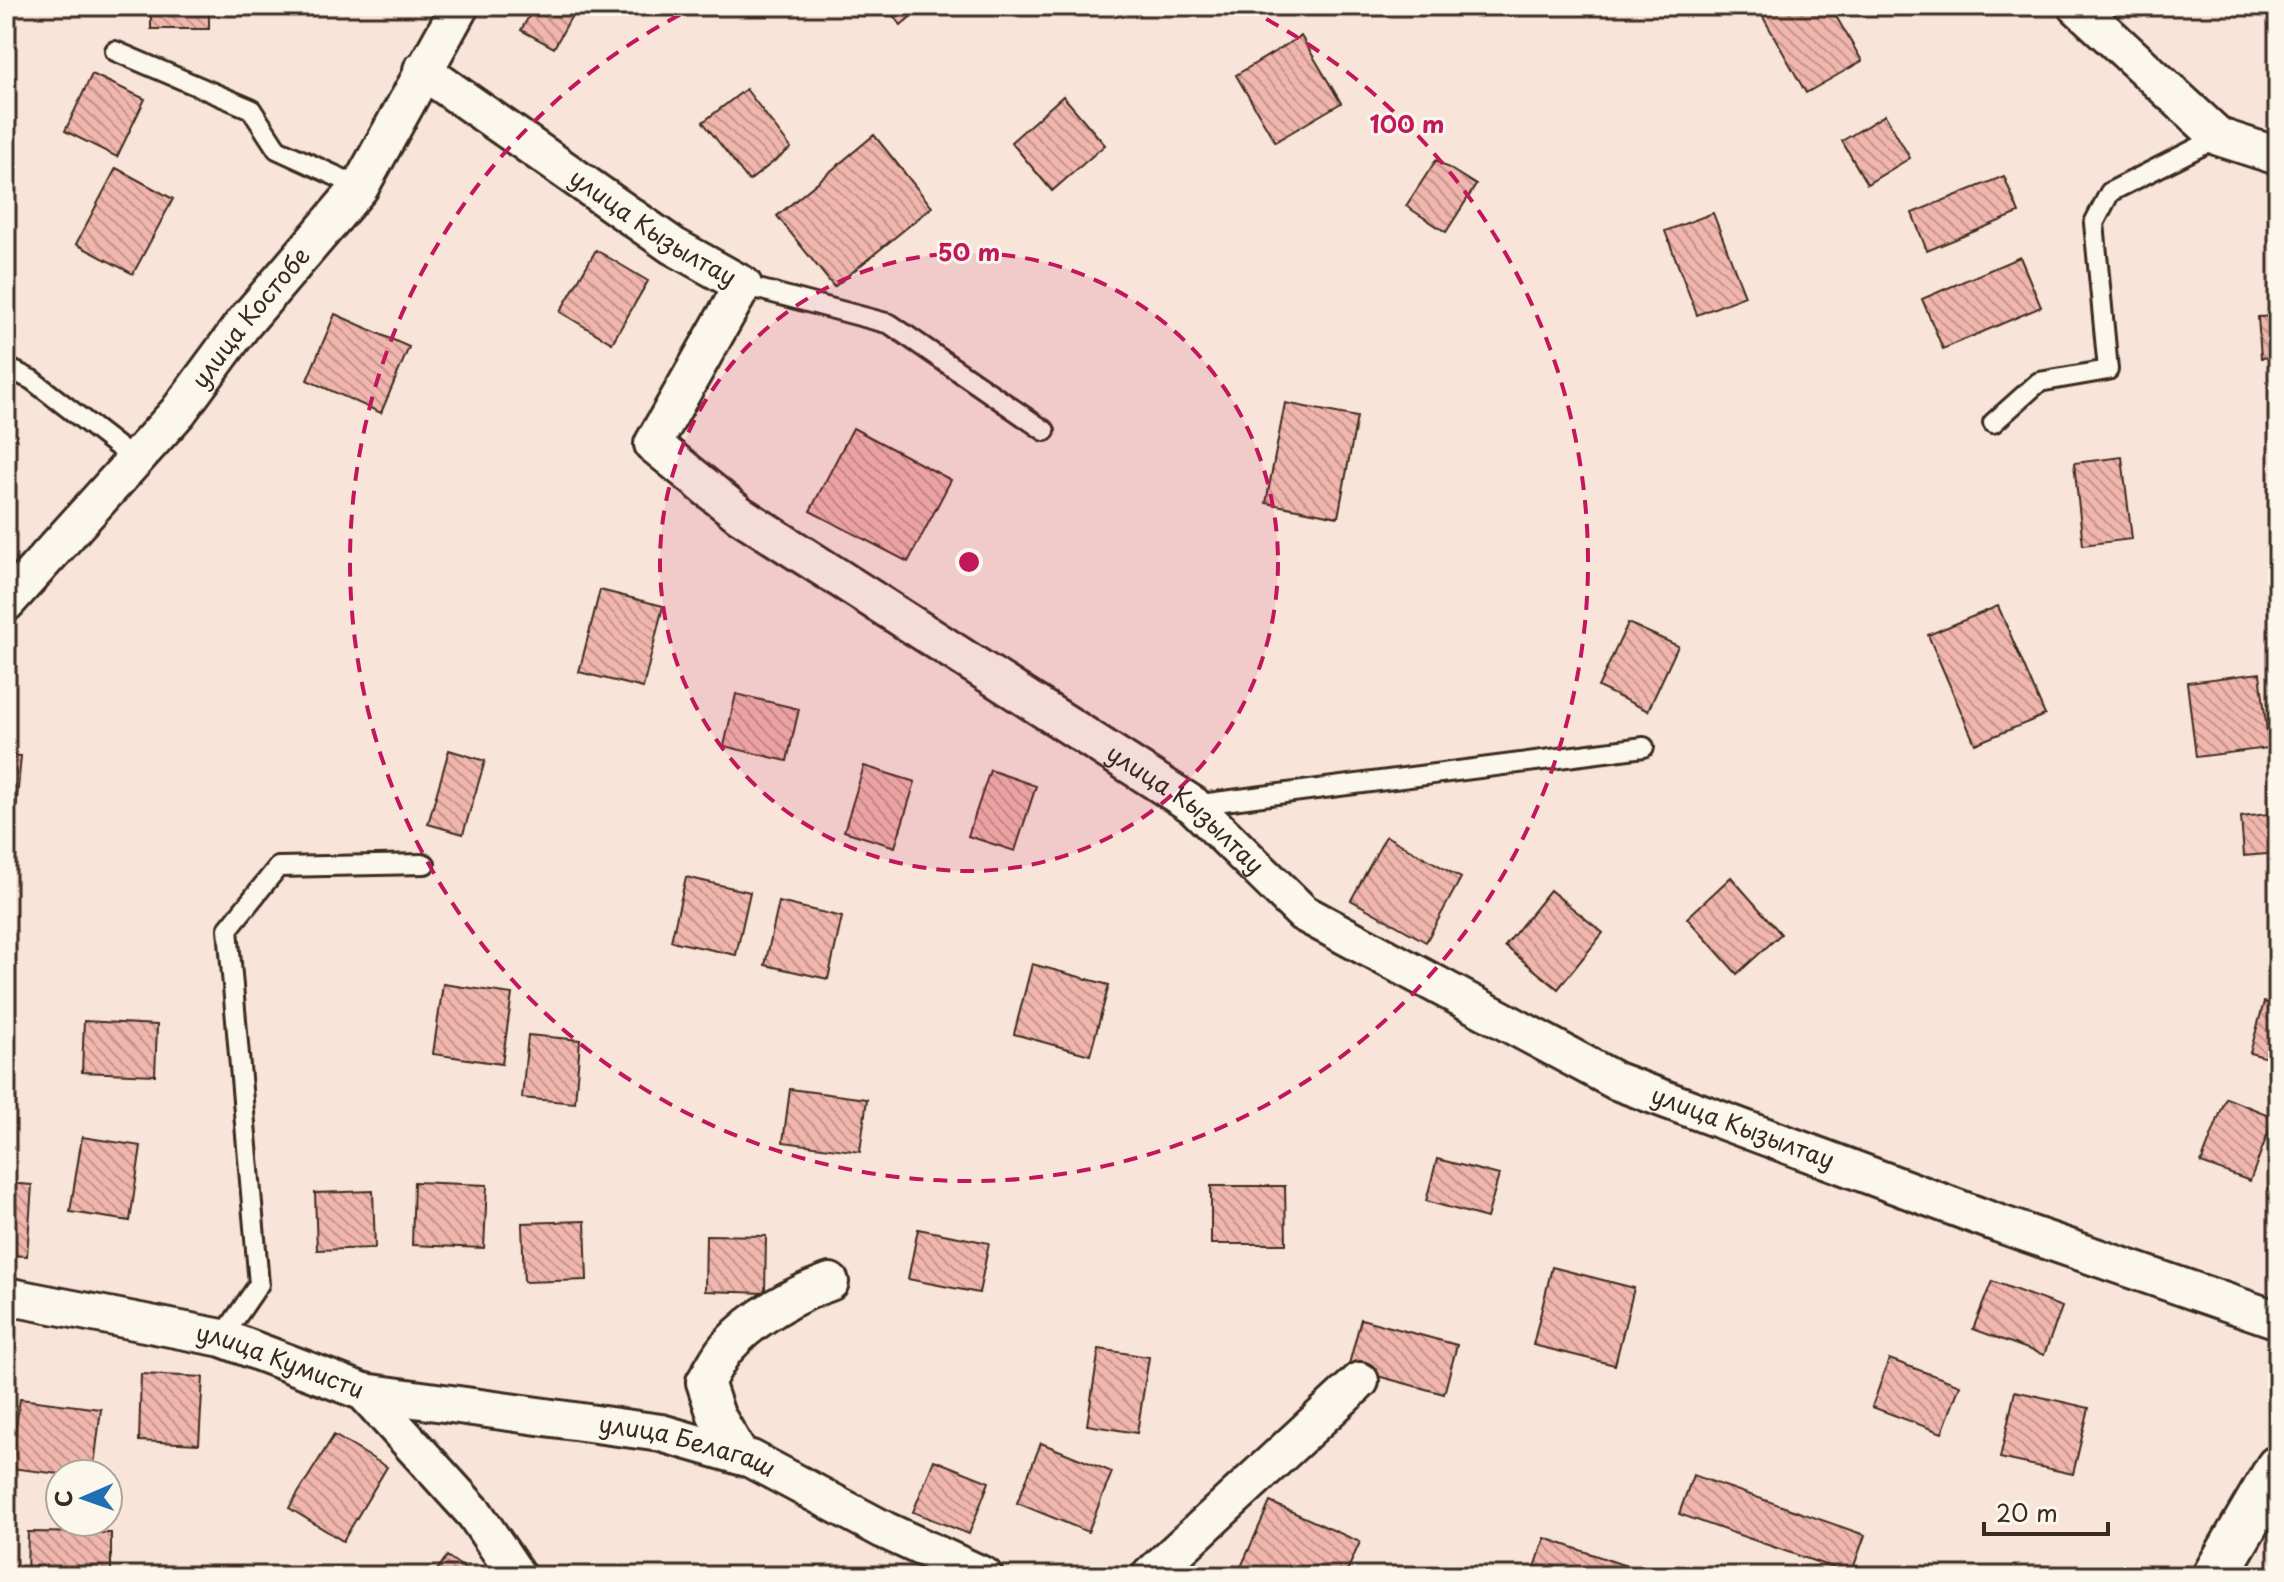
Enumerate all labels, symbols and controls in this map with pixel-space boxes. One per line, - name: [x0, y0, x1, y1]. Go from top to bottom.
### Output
- text: 100 m: [1370, 105, 1444, 141]
- street label: улица Кызылтау: [563, 159, 744, 294]
- text: 50 m: [938, 233, 1000, 269]
- street label: улица Костобе: [181, 238, 317, 395]
- centre of rings: [955, 548, 983, 576]
- street label: улица Кызылтау: [1100, 734, 1273, 882]
- street label: улица Кызылтау: [1646, 1076, 1840, 1177]
- street label: улица Кумисти: [193, 1313, 370, 1406]
- street label: улица Белагаш: [597, 1405, 783, 1485]
- north arrow: [44, 1458, 124, 1538]
- scale bar: [1984, 1486, 2108, 1536]
- text: С: [46, 1490, 79, 1508]
- text: 20 m: [1996, 1494, 2058, 1530]

